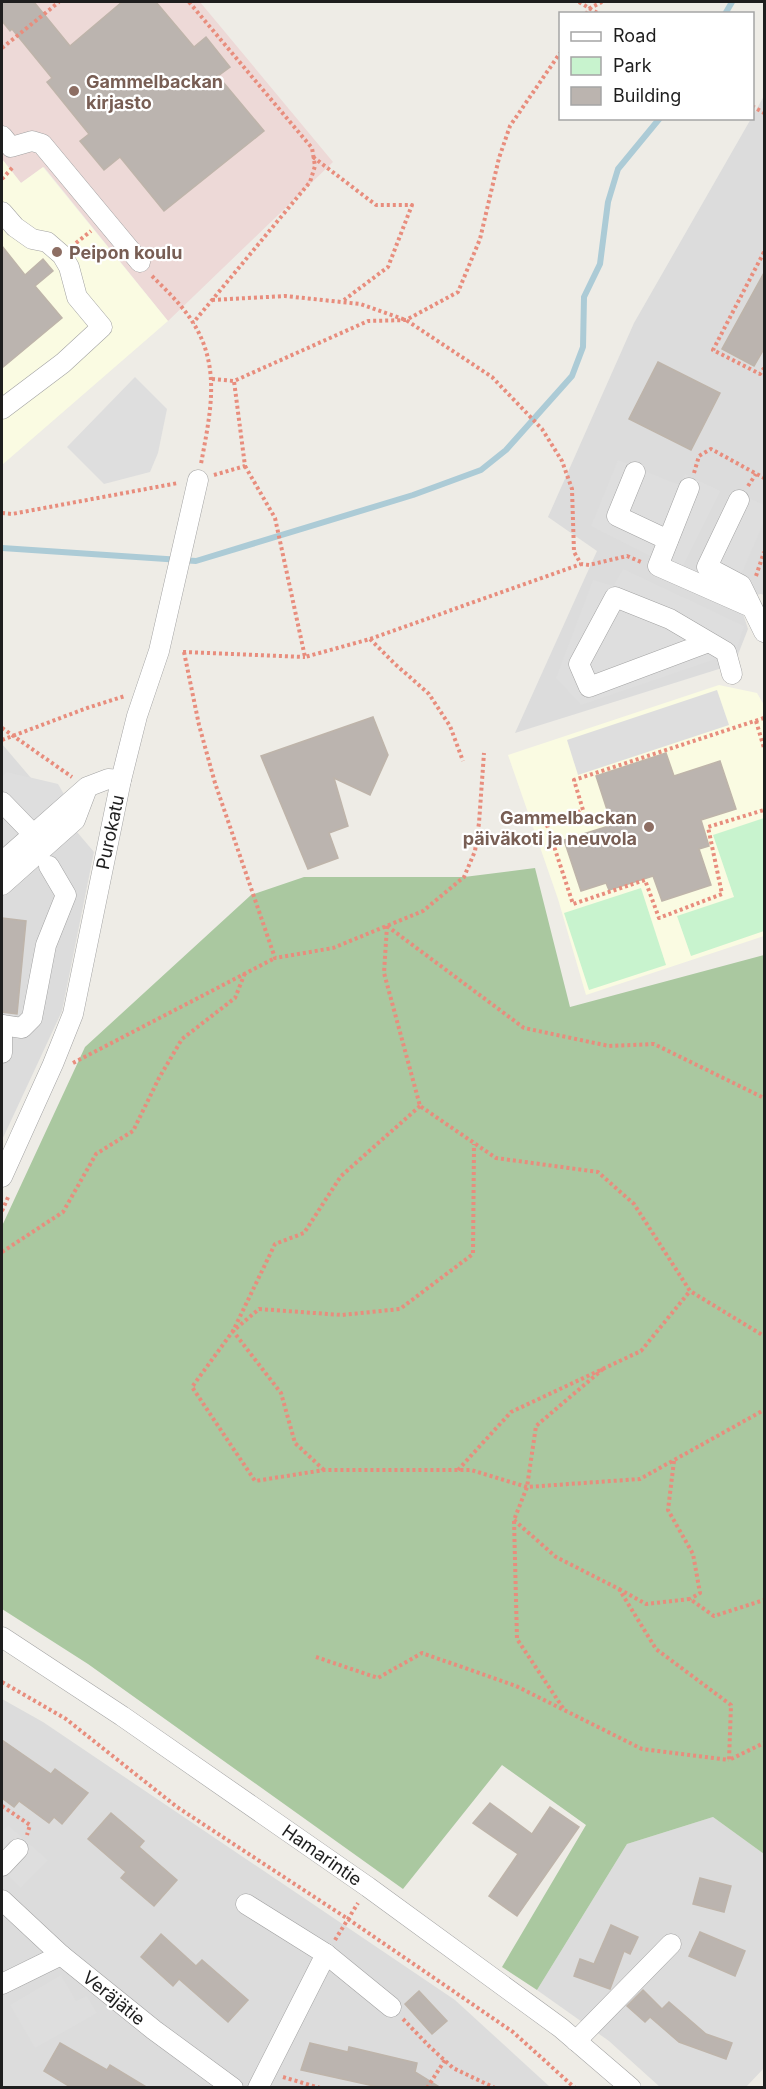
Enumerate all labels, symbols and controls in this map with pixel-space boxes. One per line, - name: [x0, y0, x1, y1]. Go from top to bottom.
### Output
- legend: [559, 12, 754, 120]
- text: Road: [613, 25, 656, 46]
- text: Park: [613, 55, 652, 76]
- place label: Gammelbackan kirjasto: [86, 71, 223, 113]
- marker: Gammelbackan kirjasto: [67, 84, 81, 98]
- text: Building: [613, 85, 681, 106]
- place label: Peipon koulu: [69, 242, 182, 263]
- marker: Peipon koulu: [50, 245, 64, 259]
- street label: Purokatu: [92, 793, 128, 871]
- place label: Gammelbackan päiväkoti ja neuvola: [463, 807, 637, 849]
- marker: Gammelbackan päiväkoti ja neuvola: [642, 820, 656, 834]
- street label: Hamarintie: [278, 1820, 366, 1890]
- street label: Veräjätie: [79, 1967, 149, 2029]

